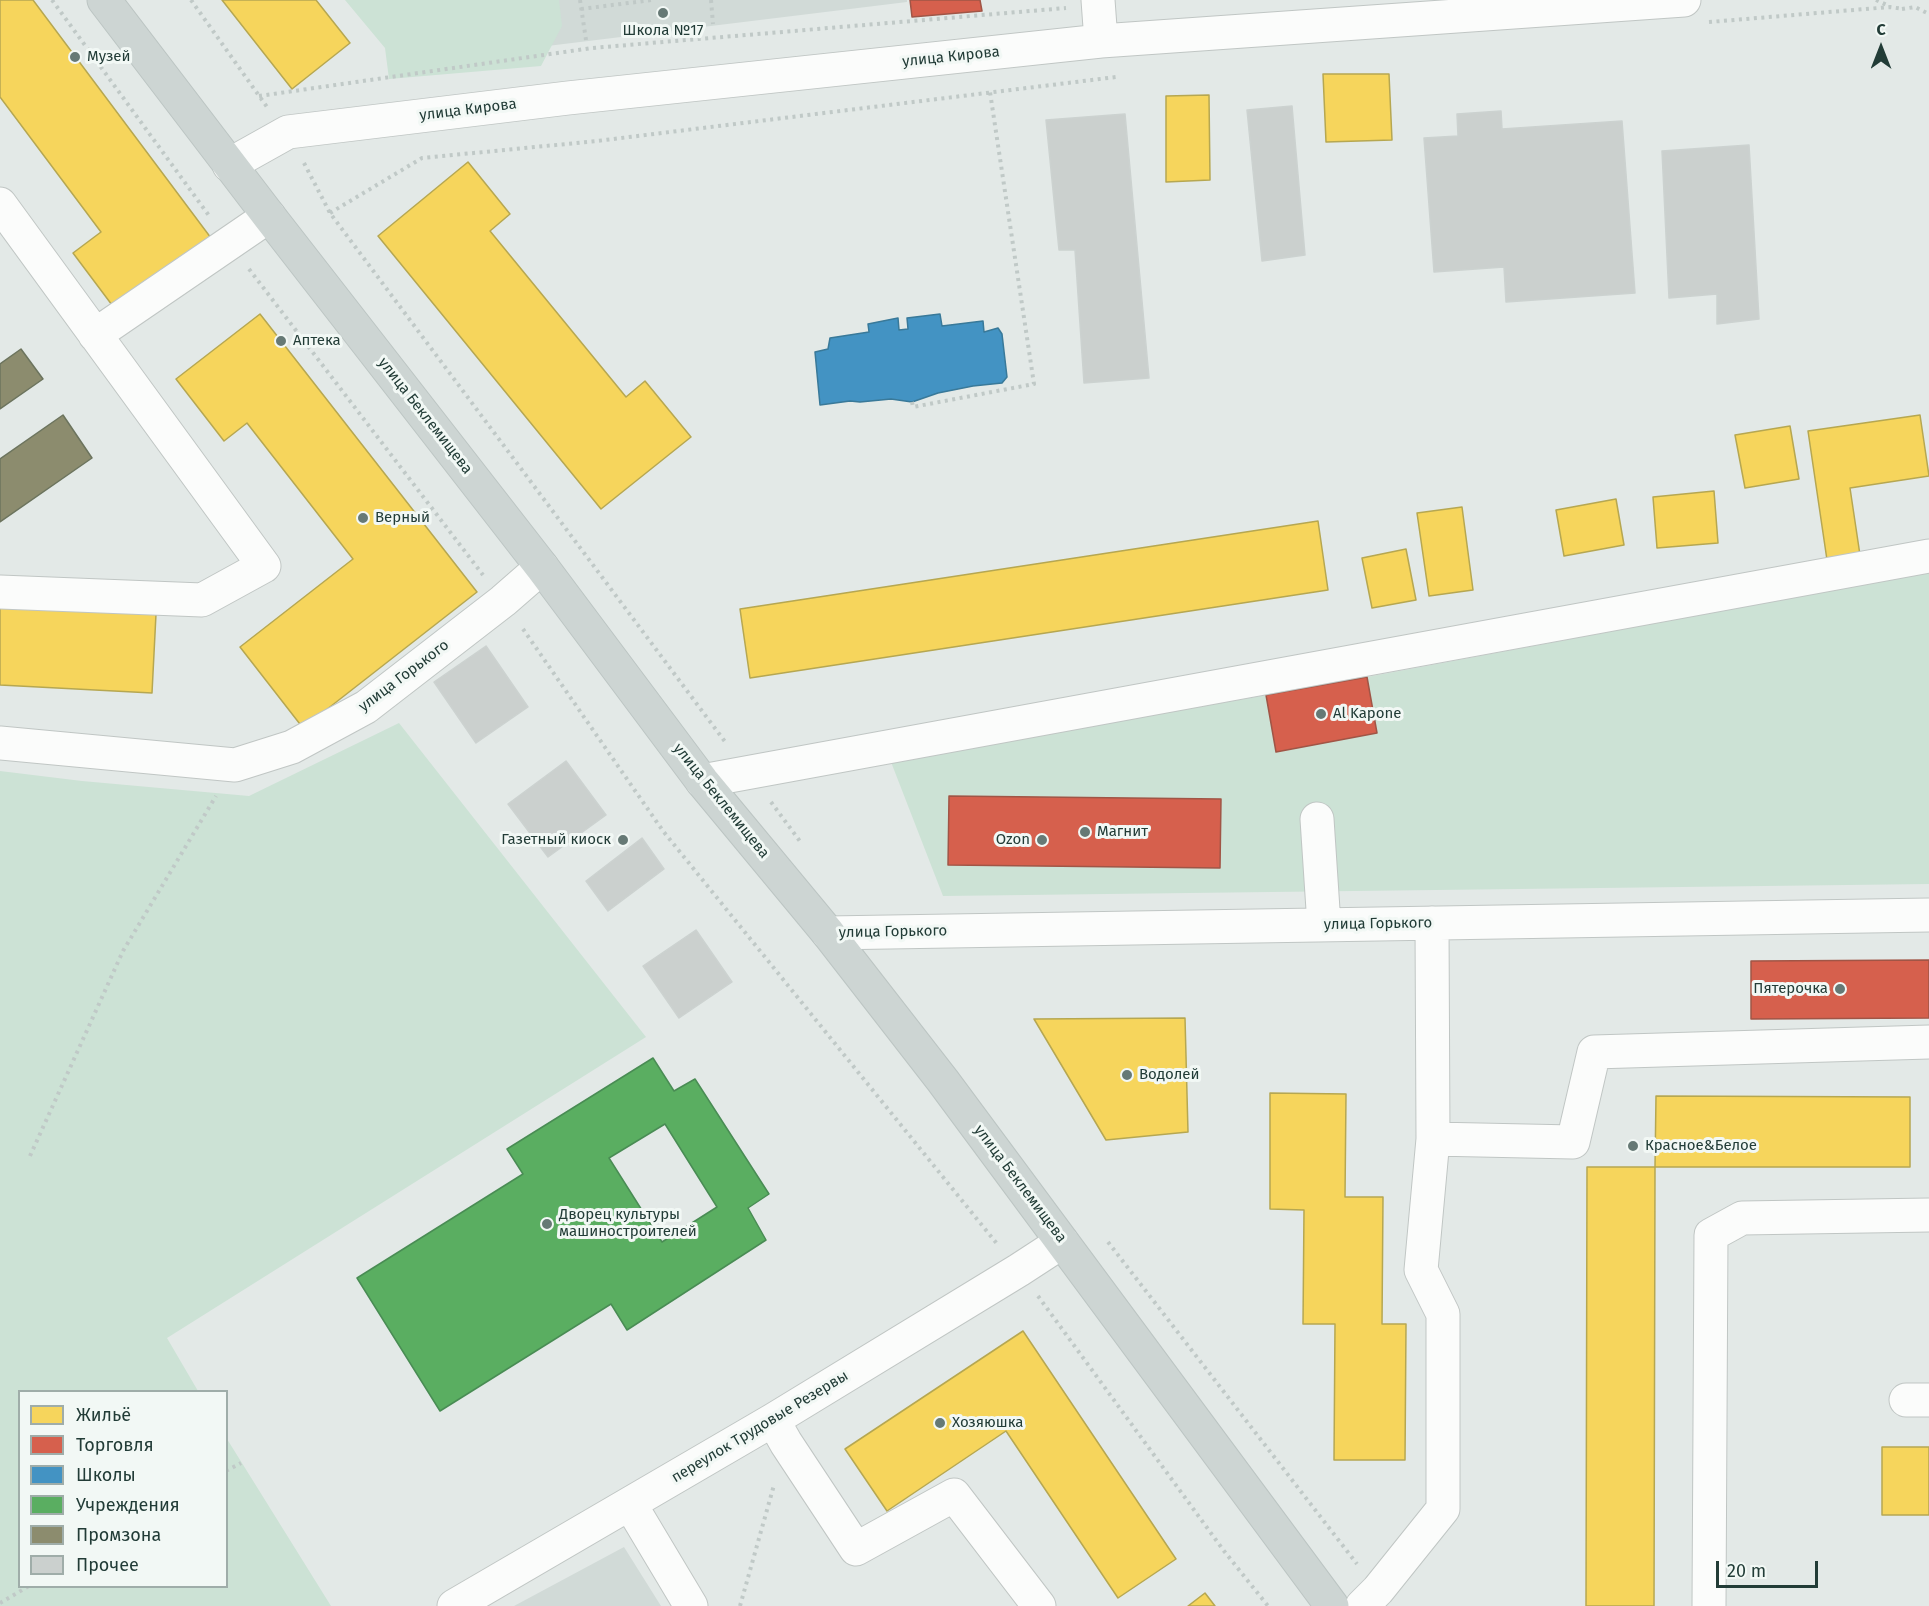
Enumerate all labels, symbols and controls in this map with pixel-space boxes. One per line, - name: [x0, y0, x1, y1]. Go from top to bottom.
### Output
- marker: Школа №17: [656, 6, 670, 20]
- north arrow: [1851, 18, 1911, 78]
- text: С: [1876, 20, 1886, 39]
- place label: Школа №17: [623, 22, 703, 40]
- street label: улица Кирова: [901, 43, 1001, 71]
- place label: Музей: [87, 48, 131, 66]
- marker: Музей: [68, 50, 82, 64]
- street label: улица Кирова: [418, 95, 518, 125]
- place label: Аптека: [293, 332, 341, 350]
- marker: Аптека: [274, 334, 288, 348]
- street label: улица Беклемищева: [374, 354, 476, 478]
- place label: Верный: [375, 509, 430, 527]
- marker: Верный: [356, 511, 370, 525]
- street label: улица Горького: [355, 636, 453, 716]
- place label: Al Kapone: [1333, 705, 1401, 723]
- marker: Al Kapone: [1314, 707, 1328, 721]
- street label: улица Беклемищева: [669, 740, 773, 862]
- place label: Магнит: [1097, 823, 1148, 841]
- marker: Магнит: [1078, 825, 1092, 839]
- place label: Газетный киоск: [501, 831, 611, 849]
- place label: Ozon: [996, 831, 1030, 849]
- marker: Газетный киоск: [616, 833, 630, 847]
- marker: Ozon: [1035, 833, 1049, 847]
- street label: улица Горького: [1324, 914, 1432, 934]
- street label: улица Горького: [839, 922, 947, 942]
- place label: Пятерочка: [1753, 980, 1828, 998]
- marker: Пятерочка: [1833, 982, 1847, 996]
- place label: Водолей: [1139, 1066, 1199, 1084]
- marker: Водолей: [1120, 1068, 1134, 1082]
- street label: улица Беклемищева: [970, 1122, 1070, 1246]
- place label: Красное&Белое: [1645, 1137, 1757, 1155]
- marker: Красное&Белое: [1626, 1139, 1640, 1153]
- place label: Дворец культуры машиностроителей: [559, 1206, 697, 1241]
- marker: Дворец культуры машиностроителей: [540, 1217, 554, 1231]
- street label: переулок Трудовые Резервы: [668, 1367, 852, 1487]
- legend: [18, 1390, 228, 1588]
- text: Жильё: [76, 1404, 131, 1426]
- place label: Хозяюшка: [952, 1414, 1023, 1432]
- marker: Хозяюшка: [933, 1416, 947, 1430]
- text: Торговля: [76, 1434, 154, 1456]
- text: Школы: [76, 1464, 136, 1486]
- text: Учреждения: [76, 1494, 180, 1516]
- text: Промзона: [76, 1524, 161, 1546]
- scale bar: [1719, 1549, 1821, 1587]
- text: Прочее: [76, 1554, 139, 1576]
- text: 20 m: [1727, 1560, 1766, 1582]

